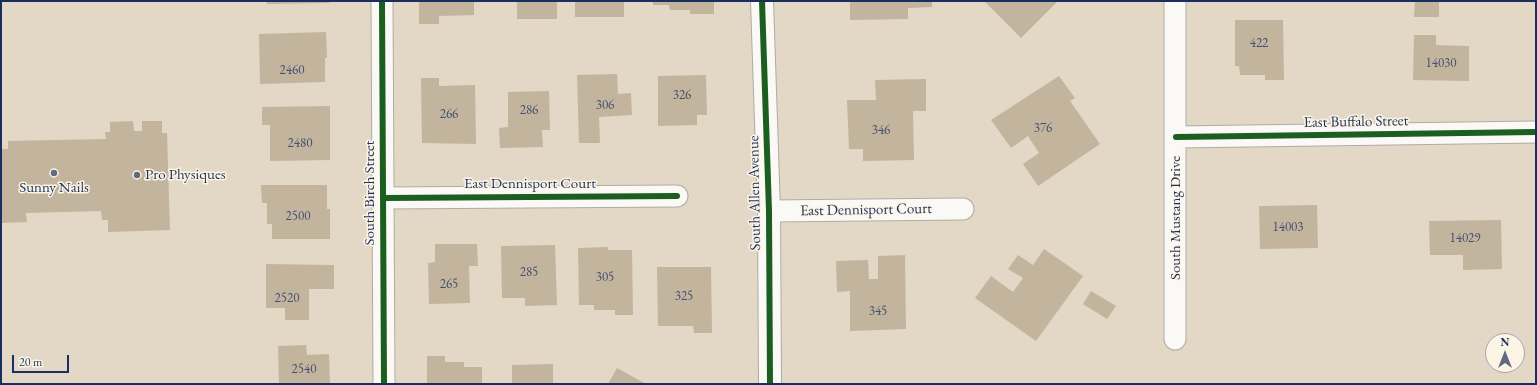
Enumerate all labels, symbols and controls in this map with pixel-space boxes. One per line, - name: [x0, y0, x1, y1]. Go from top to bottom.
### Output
- house number: 422: [1250, 35, 1268, 51]
- house number: 14030: [1425, 55, 1457, 71]
- house number: 2460: [280, 62, 304, 78]
- house number: 326: [673, 87, 691, 103]
- house number: 306: [596, 97, 614, 113]
- house number: 286: [520, 102, 538, 118]
- house number: 266: [440, 106, 458, 122]
- street label: East Buffalo Street: [1304, 112, 1408, 132]
- house number: 376: [1034, 120, 1052, 136]
- house number: 346: [872, 122, 890, 138]
- house number: 2480: [288, 135, 312, 151]
- street label: South Allen Avenue: [745, 135, 765, 251]
- street label: South Birch Street: [361, 140, 379, 246]
- street label: South Mustang Drive: [1167, 156, 1185, 280]
- place label: Pro Physiques: [145, 166, 226, 184]
- marker: Sunny Nails: [49, 168, 59, 178]
- marker: Pro Physiques: [132, 170, 142, 180]
- street label: East Dennisport Court: [464, 175, 596, 193]
- place label: Sunny Nails: [19, 179, 89, 197]
- street label: East Dennisport Court: [800, 200, 932, 220]
- house number: 2500: [286, 208, 310, 224]
- house number: 14003: [1272, 219, 1304, 235]
- house number: 14029: [1449, 230, 1481, 246]
- house number: 285: [520, 264, 538, 280]
- house number: 305: [596, 269, 614, 285]
- house number: 265: [440, 276, 458, 292]
- house number: 325: [675, 288, 693, 304]
- house number: 2520: [275, 290, 299, 306]
- house number: 345: [869, 303, 887, 319]
- north arrow: [1485, 333, 1525, 373]
- text: N: [1501, 335, 1509, 349]
- scale bar: [14, 347, 71, 373]
- text: 20 m: [19, 354, 42, 370]
- house number: 2540: [292, 361, 316, 377]

